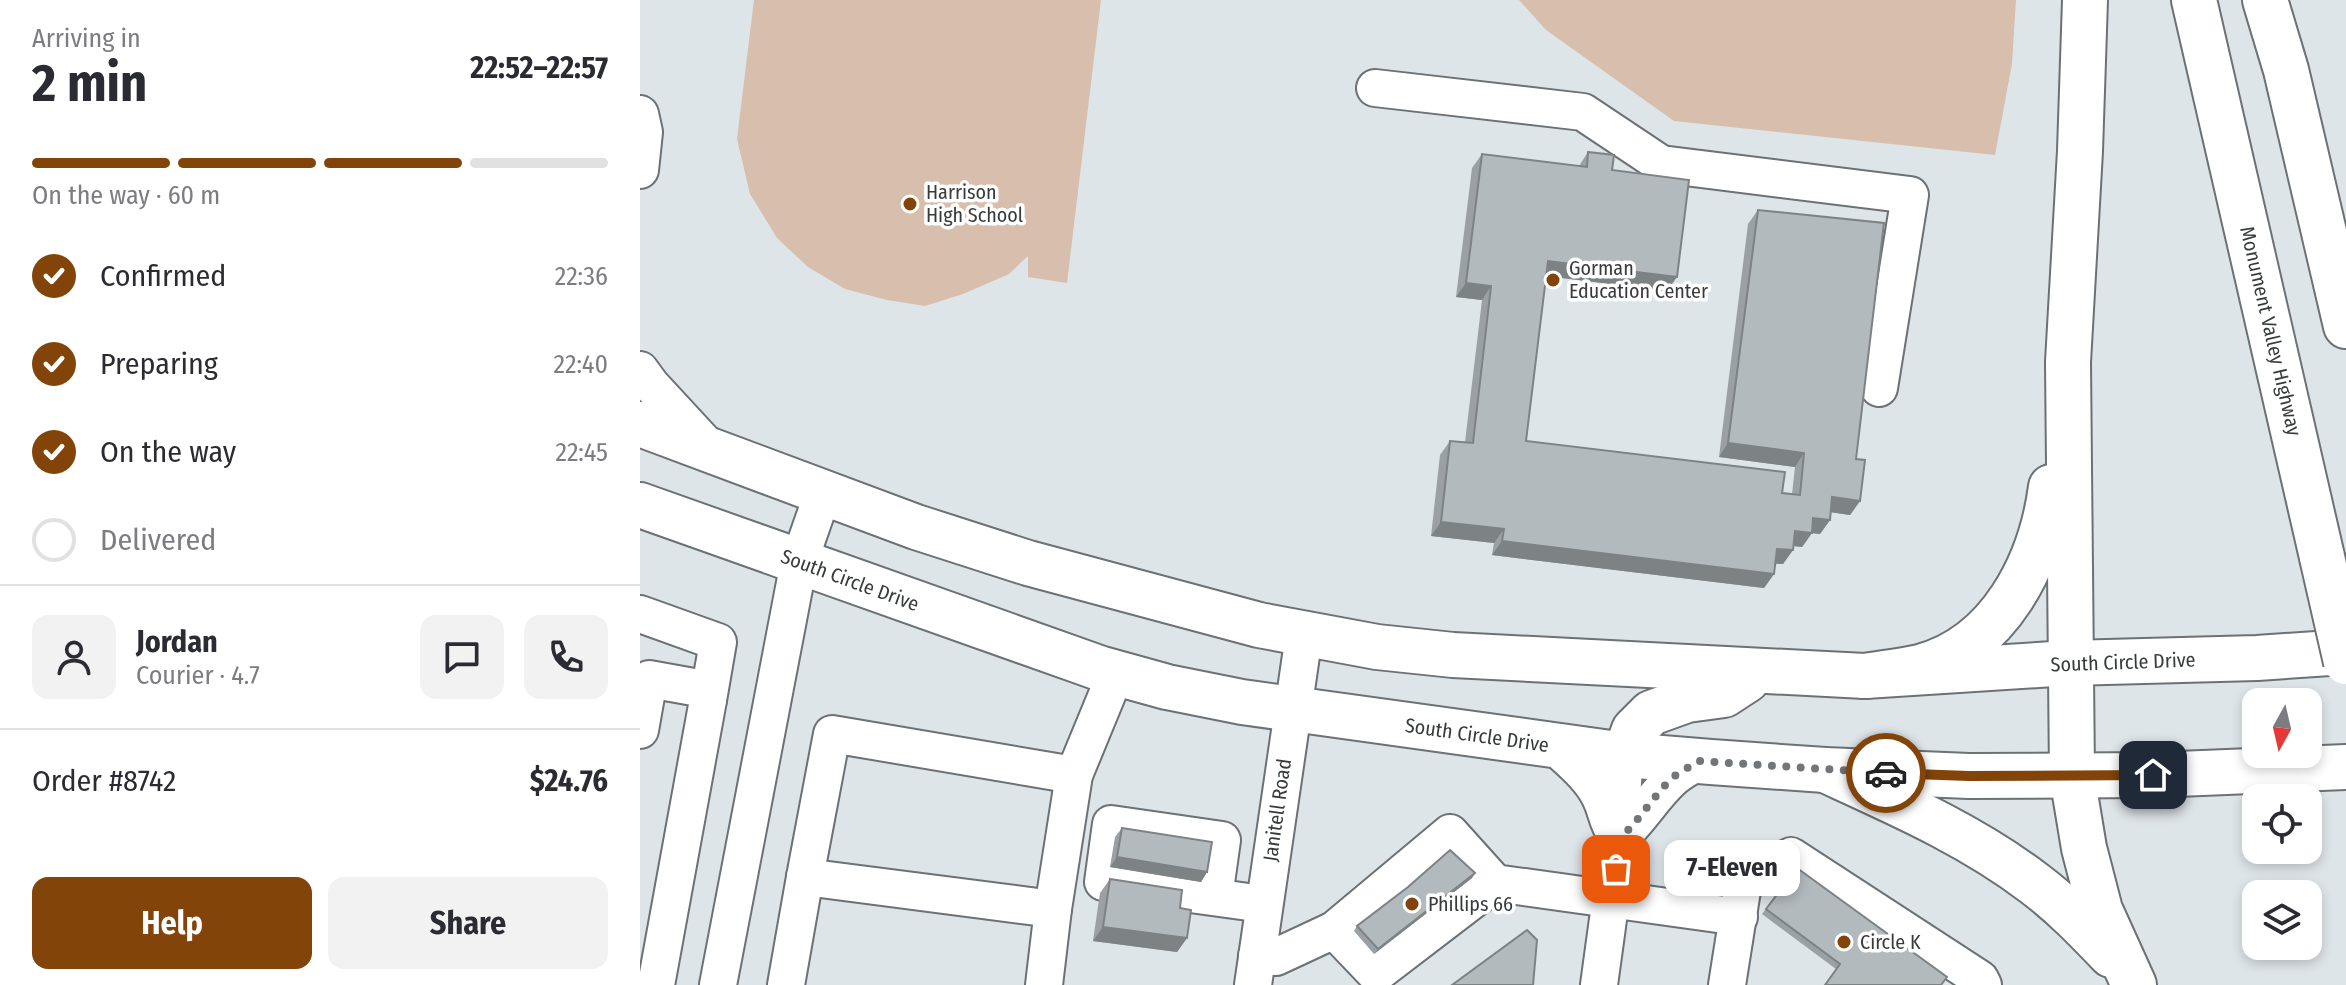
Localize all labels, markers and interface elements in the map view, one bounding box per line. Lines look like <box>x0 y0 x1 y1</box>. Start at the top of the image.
text: Arriving in <box>32 23 141 54</box>
text: 22:52–22:57 <box>470 50 608 86</box>
text: 2 min <box>32 52 147 115</box>
text: On the way · 60 m <box>32 180 220 211</box>
place label: Harrison High School <box>926 180 1023 227</box>
marker: Harrison High School <box>901 195 919 213</box>
street label: Monument Valley Highway <box>2235 224 2307 438</box>
icon: check <box>32 254 76 298</box>
place label: Gorman Education Center <box>1569 256 1708 303</box>
text: Confirmed <box>100 258 226 294</box>
text: 22:36 <box>555 261 608 292</box>
marker: Gorman Education Center <box>1544 271 1562 289</box>
icon: check <box>32 342 76 386</box>
text: Preparing <box>100 346 218 382</box>
text: 22:40 <box>554 349 608 380</box>
icon: check <box>32 430 76 474</box>
text: On the way <box>100 434 236 470</box>
text: 22:45 <box>555 437 608 468</box>
text: Delivered <box>100 522 216 558</box>
street label: South Circle Drive <box>778 544 922 616</box>
button: person <box>32 615 116 699</box>
button: chat <box>420 615 504 699</box>
button: phone <box>524 615 608 699</box>
text: Jordan <box>136 624 218 660</box>
street label: South Circle Drive <box>2050 647 2196 677</box>
text: Courier · 4.7 <box>136 660 260 691</box>
north arrow <box>2242 688 2322 768</box>
map controls <box>2242 688 2322 960</box>
street label: South Circle Drive <box>1404 713 1550 757</box>
courier <box>1846 733 1926 813</box>
pin <box>2119 741 2187 809</box>
icon: car <box>1864 751 1908 795</box>
icon: home <box>2131 753 2175 797</box>
street label: Janitell Road <box>1258 757 1296 863</box>
text: Order #8742 <box>32 763 176 799</box>
text: $24.76 <box>530 763 608 799</box>
button: locate <box>2242 784 2322 864</box>
pin <box>1582 835 1650 903</box>
callout: 7-Eleven <box>1664 841 1800 897</box>
icon: bag <box>1594 847 1638 891</box>
text: 7-Eleven <box>1686 852 1778 883</box>
button: Help <box>32 877 312 969</box>
button: Share <box>328 877 608 969</box>
button: layers <box>2242 880 2322 960</box>
place label: Phillips 66 <box>1428 892 1513 916</box>
marker: Phillips 66 <box>1403 895 1421 913</box>
place label: Circle K <box>1860 930 1921 954</box>
marker: Circle K <box>1835 933 1853 951</box>

